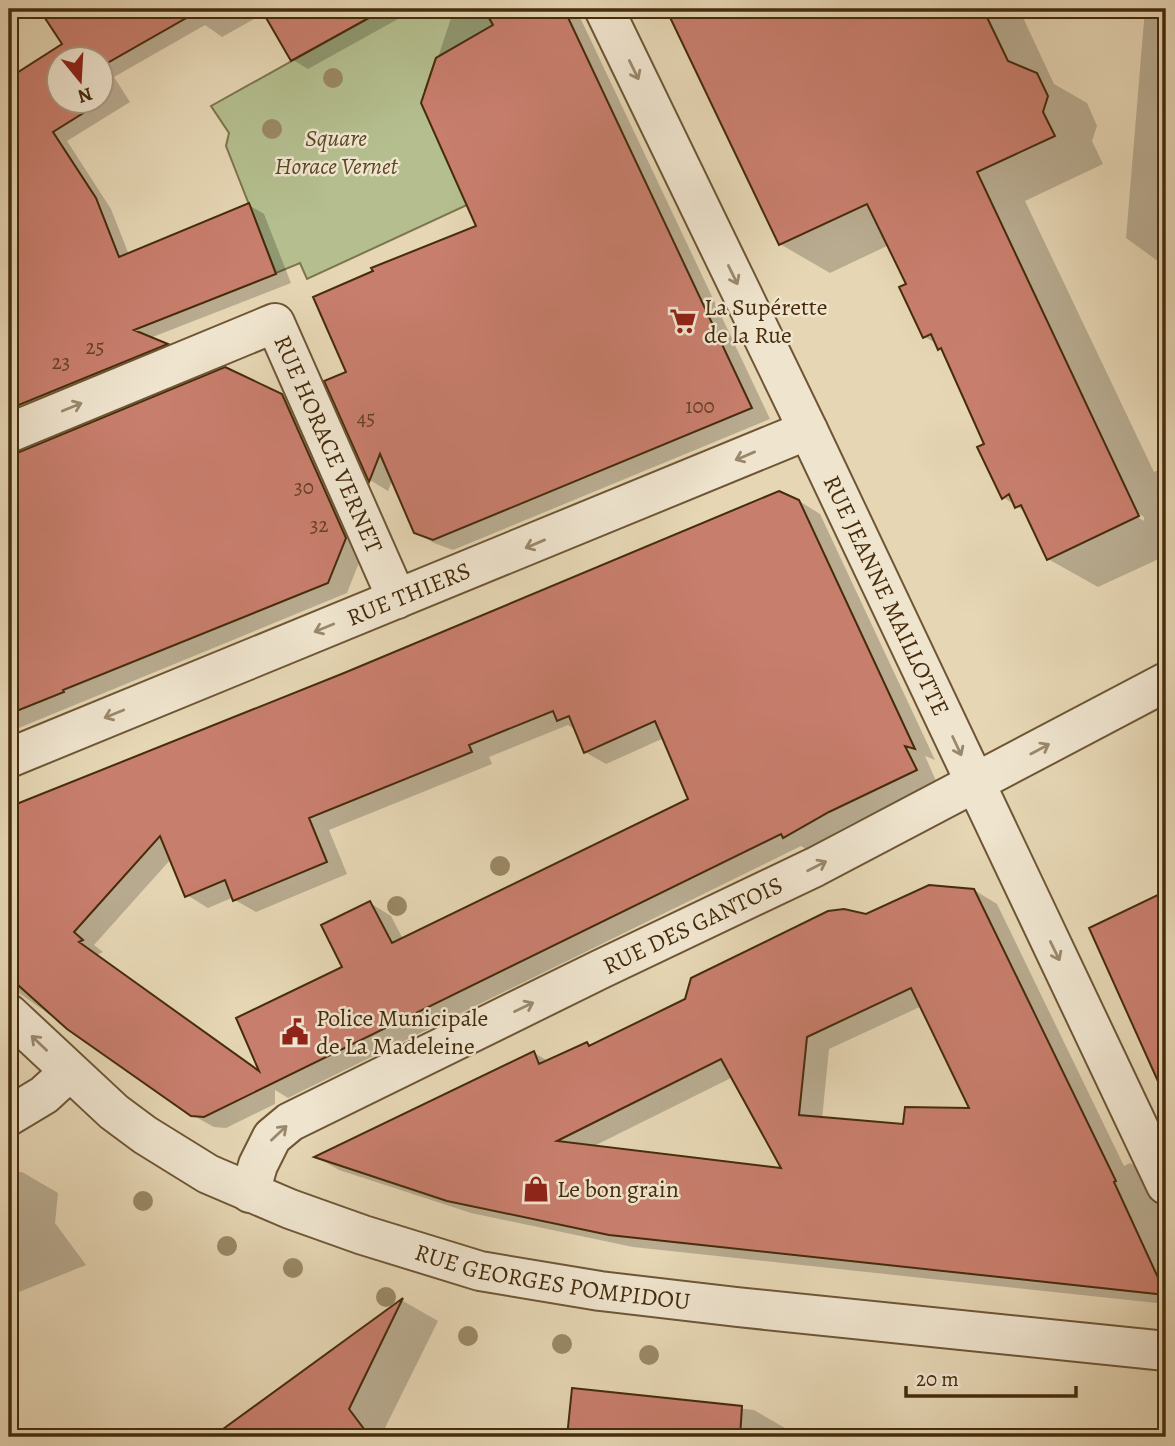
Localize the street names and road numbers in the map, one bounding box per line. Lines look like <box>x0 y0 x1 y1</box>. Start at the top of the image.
street label: RUE HORACE VERNET <box>266 330 391 558</box>
street label: RUE JEANNE MAILLOTTE <box>816 470 957 721</box>
street label: RUE THIERS <box>342 554 475 634</box>
street label: RUE DES GANTOIS <box>597 869 788 982</box>
street label: RUE GEORGES POMPIDOU <box>411 1236 692 1317</box>

